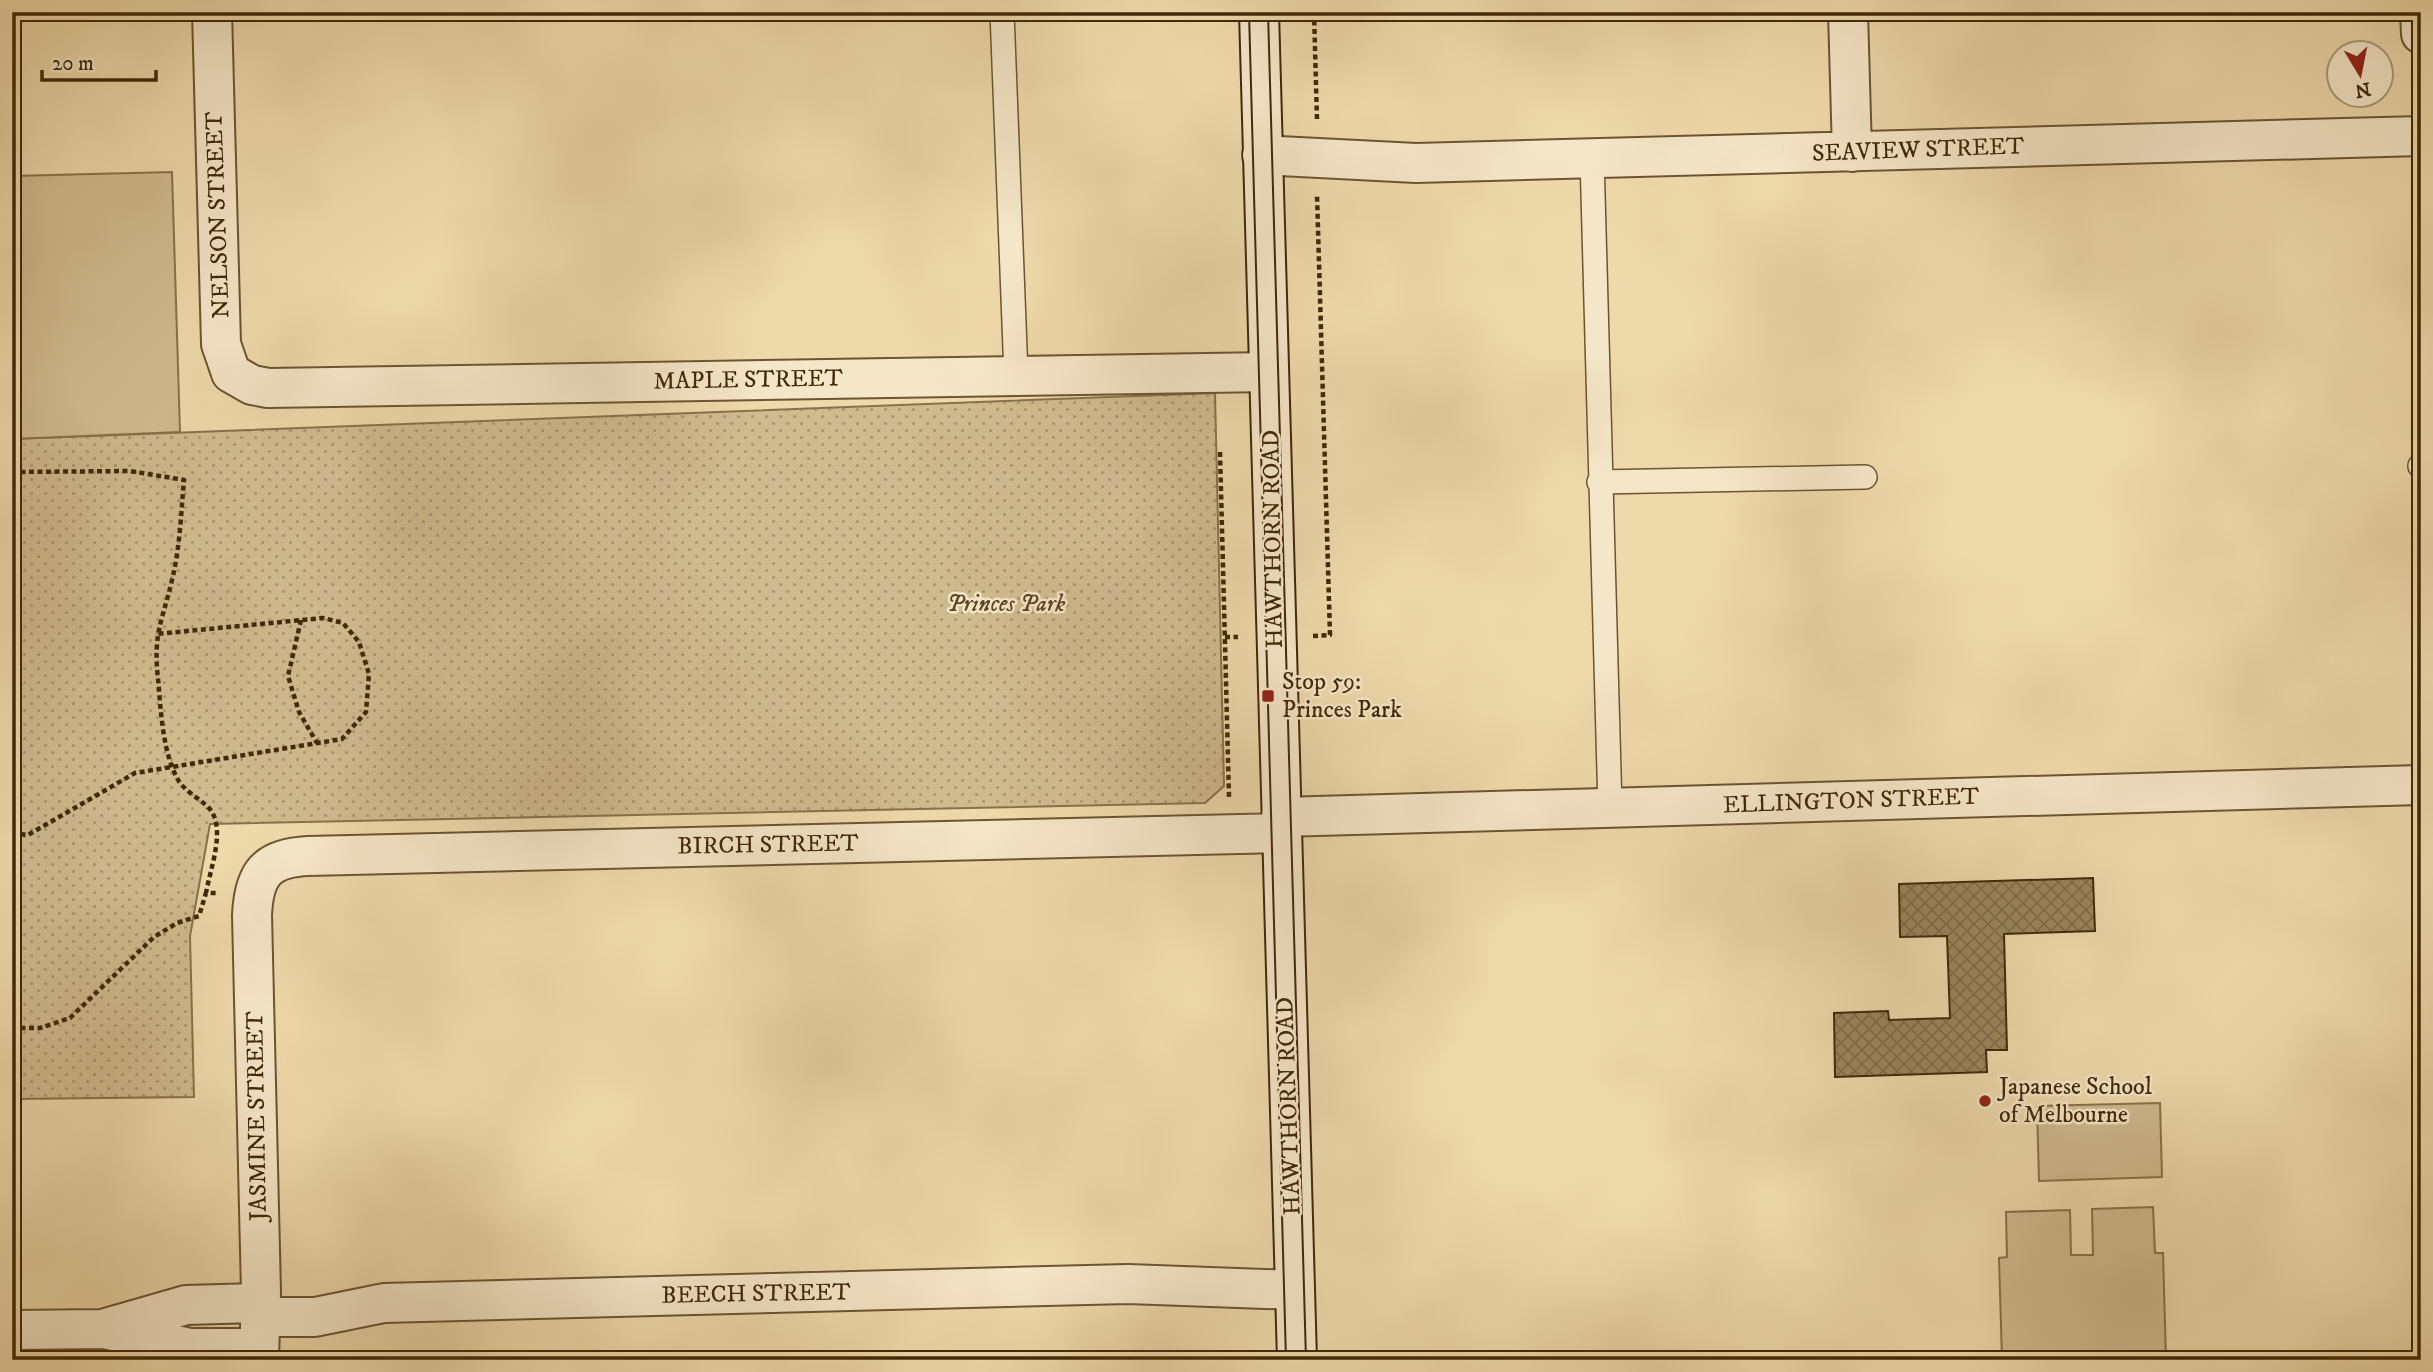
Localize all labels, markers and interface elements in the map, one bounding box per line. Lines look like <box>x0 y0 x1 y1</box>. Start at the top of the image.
scale bar <box>42 38 156 82</box>
north arrow <box>2324 38 2394 108</box>
text: 20 m <box>52 51 94 77</box>
text: N <box>2353 77 2372 102</box>
street label: NELSON STREET <box>199 111 237 319</box>
street label: SEAVIEW STREET <box>1811 131 2025 169</box>
street label: MAPLE STREET <box>653 363 843 397</box>
street label: HAWTHORN ROAD <box>1256 429 1290 649</box>
park label: Princes Park <box>947 589 1065 619</box>
place label: Stop 59: Princes Park <box>1282 667 1402 725</box>
marker: Stop 59: Princes Park <box>1260 688 1276 704</box>
street label: ELLINGTON STREET <box>1722 782 1980 820</box>
street label: BIRCH STREET <box>677 828 859 862</box>
street label: HAWTHORN ROAD <box>1270 996 1308 1216</box>
street label: JASMINE STREET <box>240 1011 274 1223</box>
place label: Japanese School of Melbourne <box>1997 1072 2153 1130</box>
marker: Japanese School of Melbourne <box>1977 1093 1993 1109</box>
street label: BEECH STREET <box>661 1277 851 1311</box>

